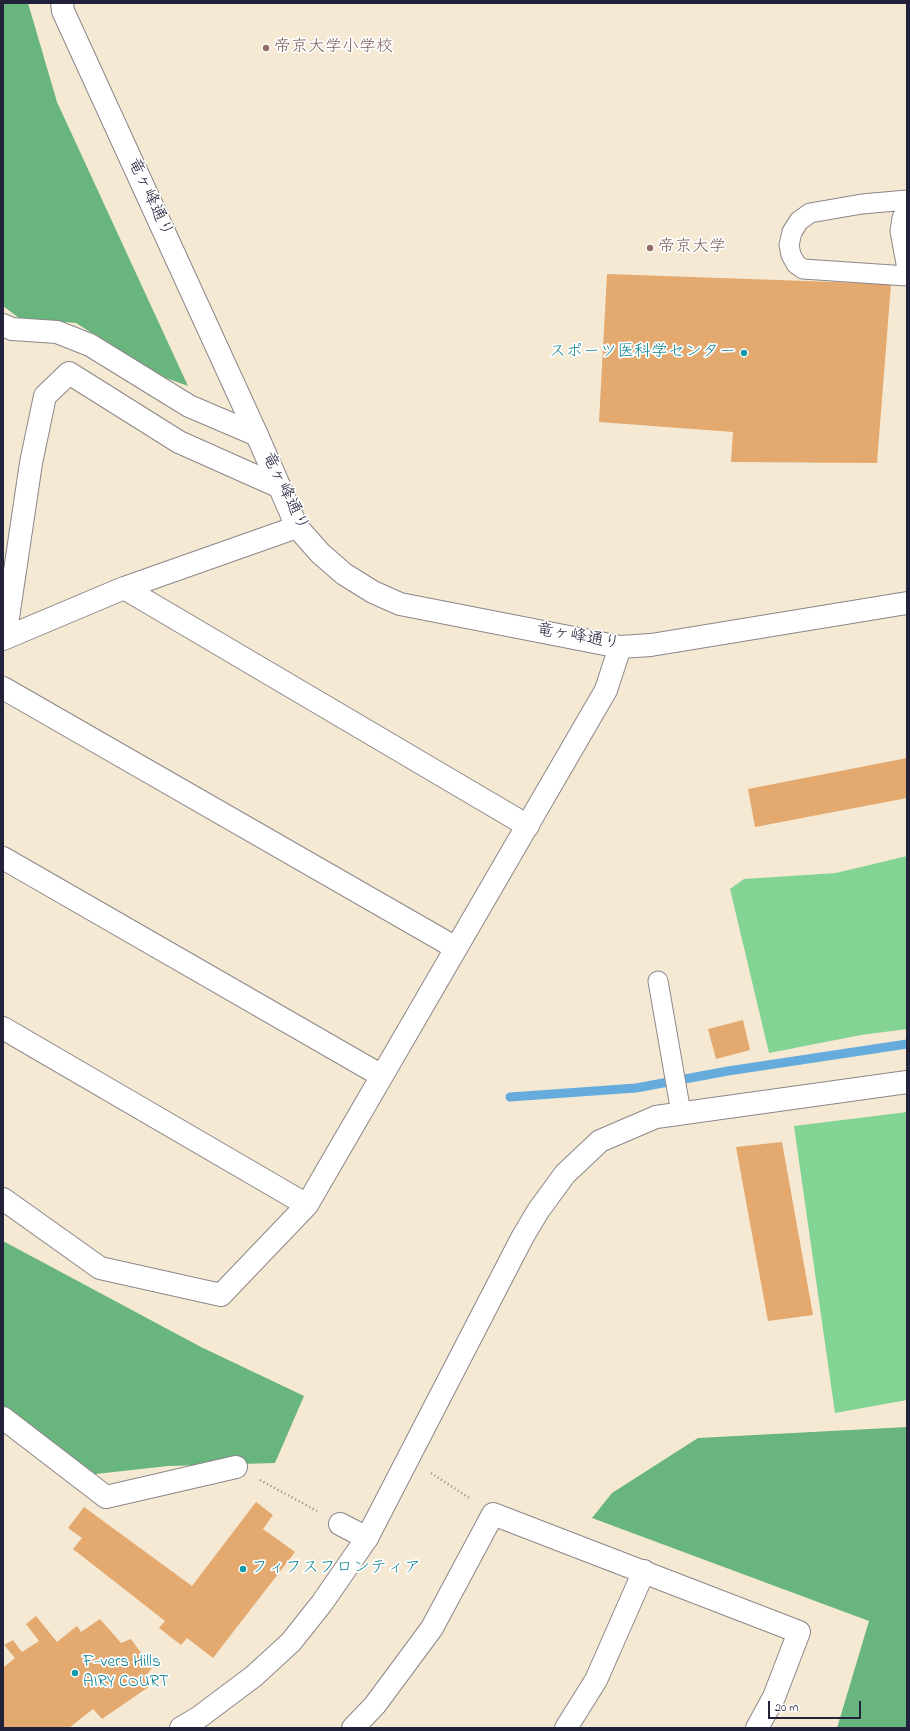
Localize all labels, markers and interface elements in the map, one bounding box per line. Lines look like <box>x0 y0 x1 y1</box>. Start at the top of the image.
place label: 帝京大学小学校 <box>274 38 393 58</box>
marker: 帝京大学小学校 <box>261 43 271 53</box>
street label: 竜ヶ峰通り <box>122 155 176 241</box>
place label: 帝京大学 <box>658 238 726 258</box>
marker: 帝京大学 <box>645 243 655 253</box>
place label: スポーツ医科学センター <box>549 343 736 363</box>
marker: スポーツ医科学センター <box>739 348 749 358</box>
street label: 竜ヶ峰通り <box>256 449 312 535</box>
street label: 竜ヶ峰通り <box>534 621 622 655</box>
place label: フィフスフロンティア <box>251 1559 421 1579</box>
marker: フィフスフロンティア <box>238 1564 248 1574</box>
place label: F-vers Hills AIRY COURT <box>83 1653 169 1693</box>
marker: F-vers Hills AIRY COURT <box>70 1668 80 1678</box>
scale bar <box>770 1693 863 1719</box>
text: 20 m <box>775 1699 798 1717</box>

